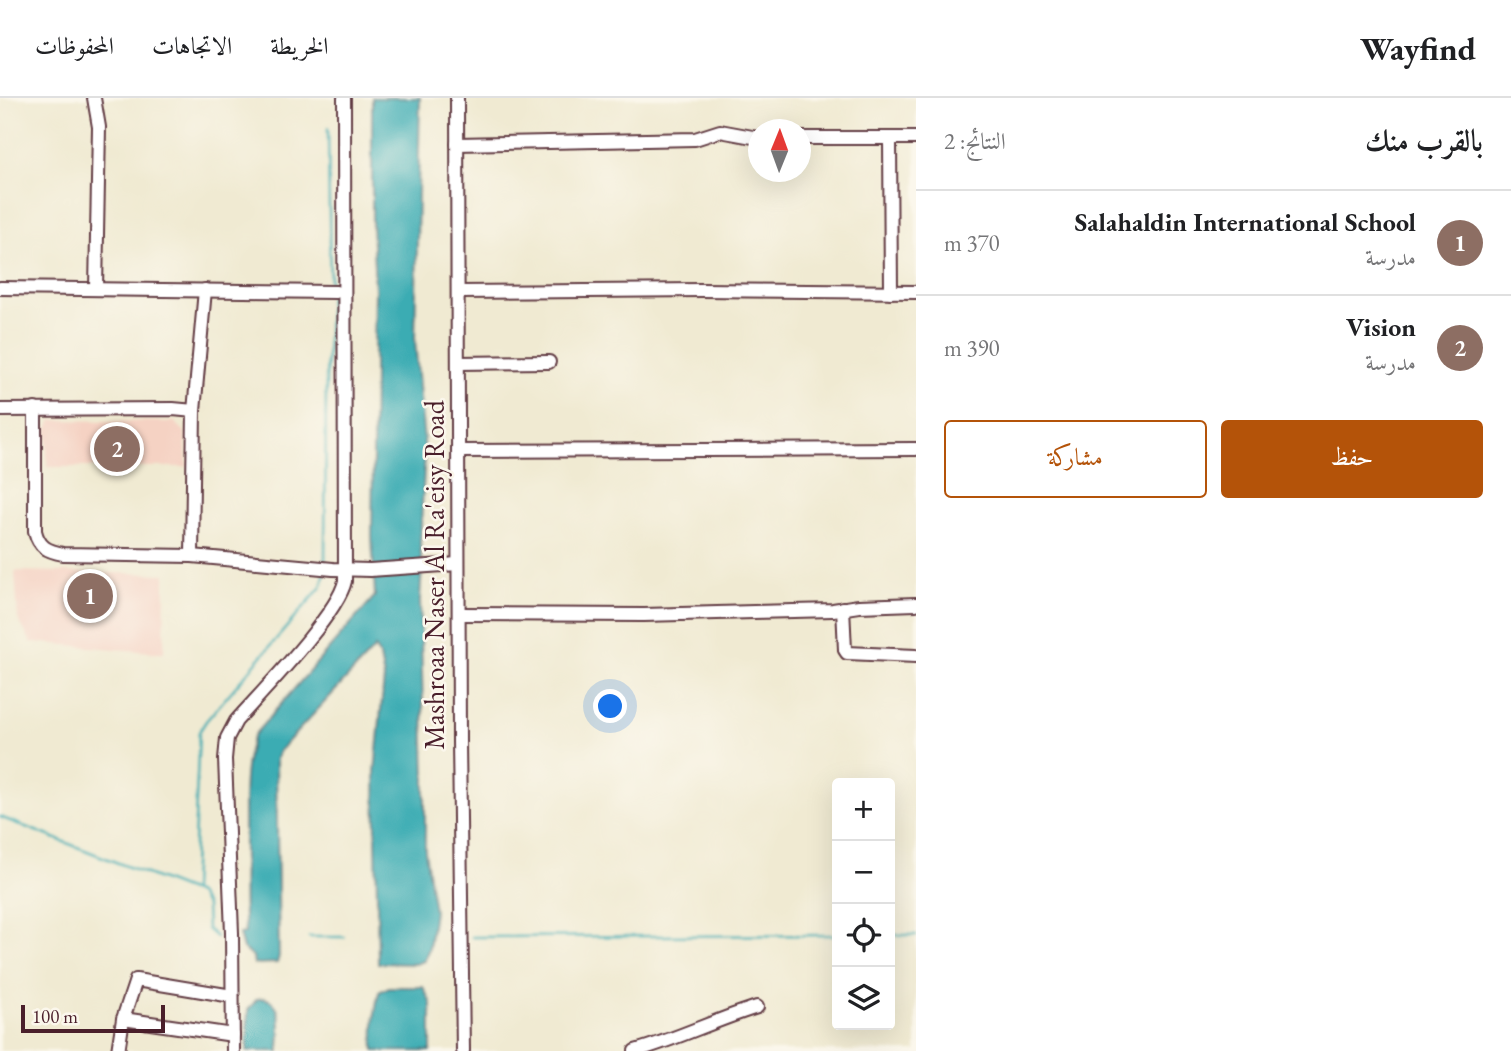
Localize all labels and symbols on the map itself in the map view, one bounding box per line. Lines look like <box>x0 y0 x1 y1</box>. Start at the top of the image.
north arrow <box>748 119 811 182</box>
street label: Mashroaa Naser Al Ra'eisy Road <box>416 399 452 750</box>
pin: 2 <box>94 423 140 475</box>
pin: 1 <box>67 570 113 622</box>
your location <box>593 689 627 723</box>
scale bar <box>21 1002 164 1034</box>

